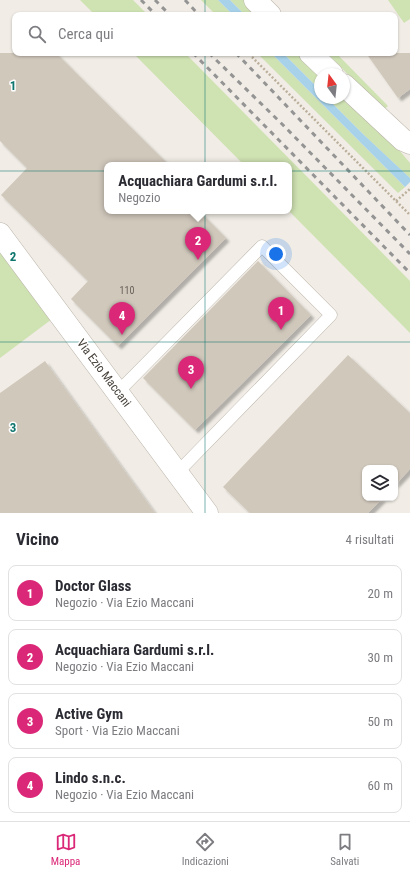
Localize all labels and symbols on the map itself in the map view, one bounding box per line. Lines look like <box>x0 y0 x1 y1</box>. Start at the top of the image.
north arrow <box>314 68 350 104</box>
text: 1 <box>10 78 16 93</box>
pin: 2 <box>185 227 211 260</box>
your location <box>266 244 286 264</box>
text: 2 <box>10 249 17 264</box>
house number: 110 <box>120 285 134 296</box>
pin: 1 <box>268 297 294 330</box>
pin: 4 <box>109 302 135 335</box>
street label: Via Ezio Maccani <box>74 336 134 410</box>
pin: 3 <box>178 356 204 389</box>
text: 3 <box>10 420 16 435</box>

